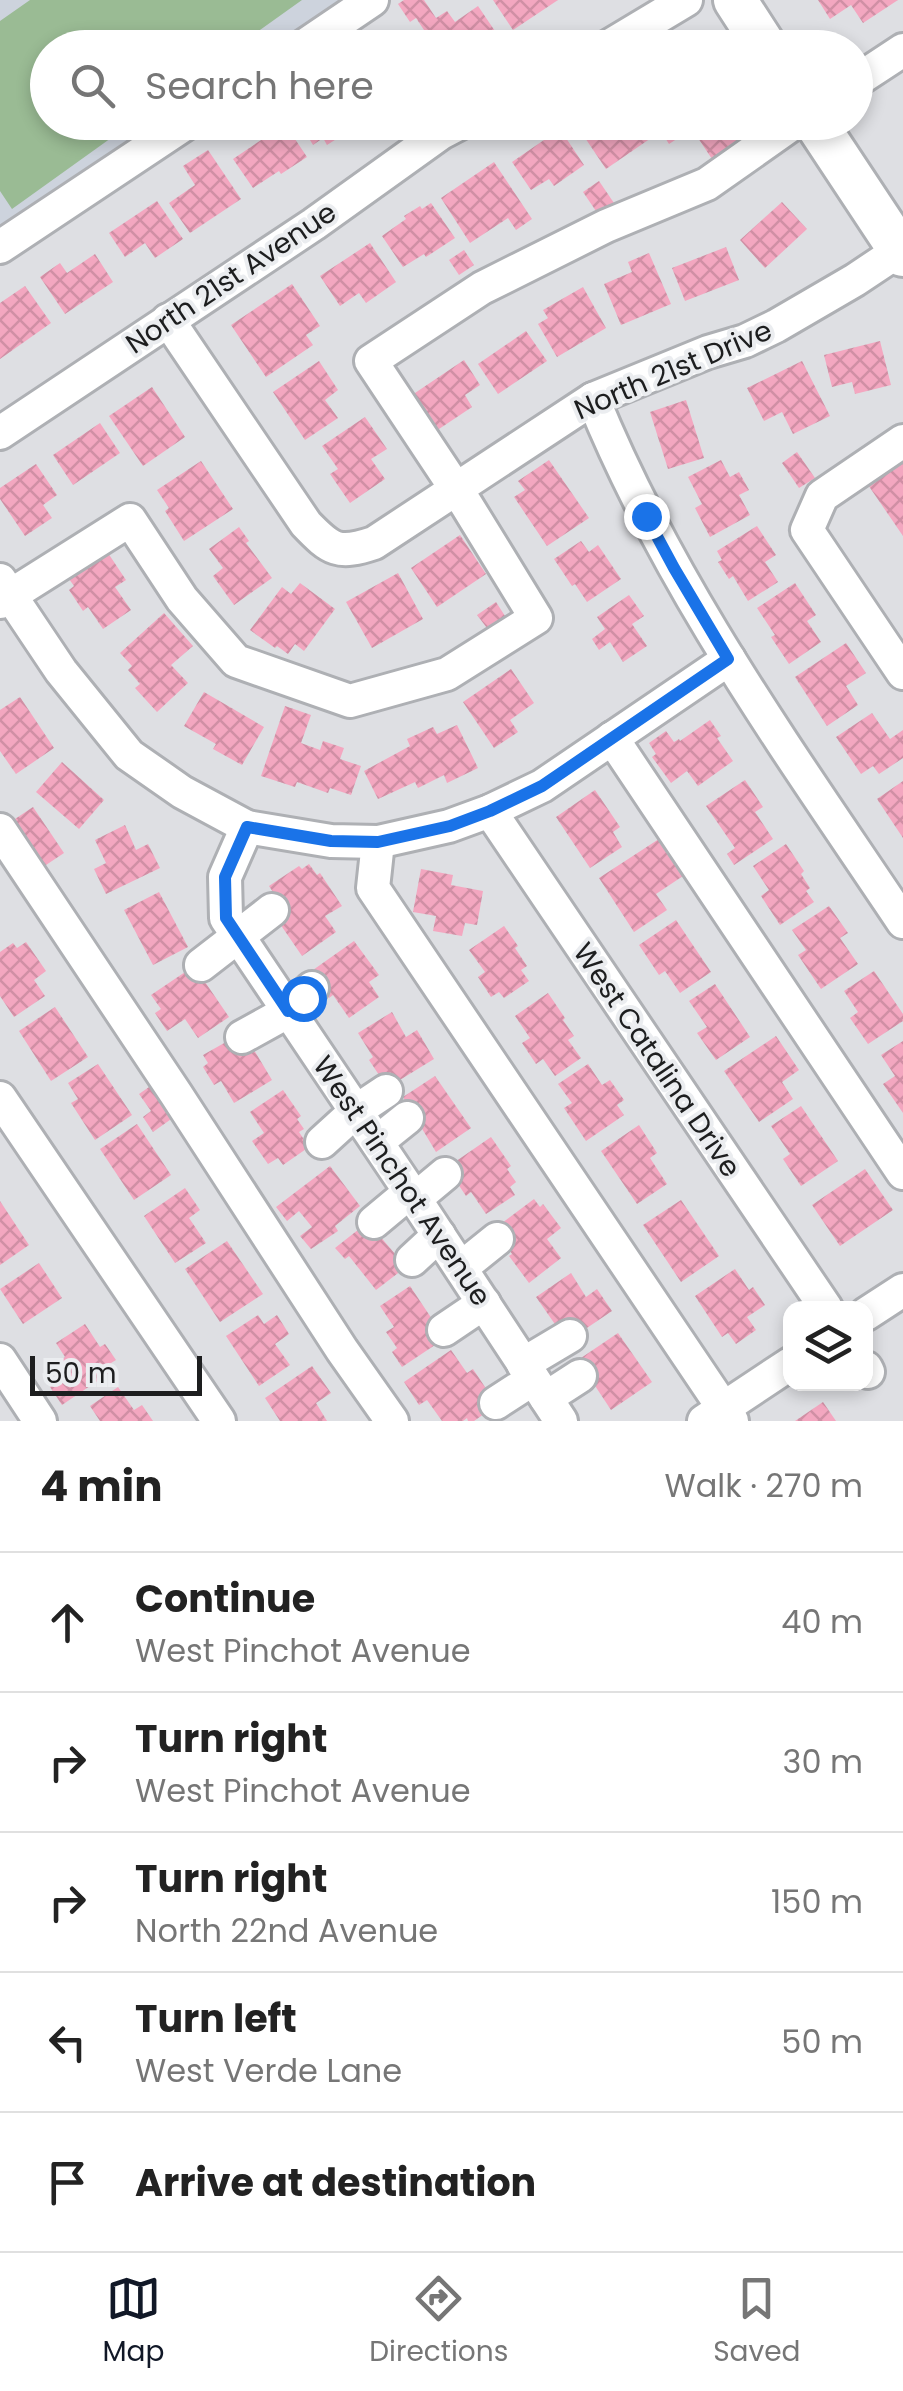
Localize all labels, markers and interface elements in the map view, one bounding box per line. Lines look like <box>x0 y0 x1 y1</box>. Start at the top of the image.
search box <box>30 30 873 140</box>
icon: search <box>65 58 120 113</box>
text: Search here <box>145 59 374 112</box>
street label: North 21st Avenue <box>118 193 344 363</box>
street label: North 21st Drive <box>568 311 778 429</box>
route end <box>624 494 670 540</box>
street label: West Catalina Drive <box>564 935 750 1185</box>
route start <box>281 976 327 1022</box>
street label: West Pinchot Avenue <box>304 1048 500 1314</box>
map controls <box>783 1301 873 1391</box>
button: layers <box>783 1301 873 1391</box>
scale bar <box>30 1351 202 1396</box>
text: 50 m <box>45 1354 116 1393</box>
text: 4 min <box>40 1457 163 1516</box>
text: Walk · 270 m <box>664 1463 863 1508</box>
text: Continue <box>135 1572 315 1625</box>
icon: ahead <box>40 1595 95 1650</box>
text: 40 m <box>781 1599 863 1644</box>
text: West Pinchot Avenue <box>135 1628 471 1673</box>
text: Turn right <box>135 1712 327 1765</box>
icon: right <box>40 1735 95 1790</box>
text: 30 m <box>783 1739 863 1784</box>
text: West Pinchot Avenue <box>135 1768 471 1813</box>
text: Turn right <box>135 1852 327 1905</box>
icon: right <box>40 1875 95 1930</box>
text: 150 m <box>771 1879 863 1924</box>
text: North 22nd Avenue <box>135 1908 438 1953</box>
text: Turn left <box>135 1992 297 2045</box>
icon: left <box>40 2015 95 2070</box>
text: 50 m <box>781 2019 863 2064</box>
text: West Verde Lane <box>135 2048 402 2093</box>
icon: arrive <box>40 2155 95 2210</box>
text: Arrive at destination <box>135 2156 536 2209</box>
tab: Map <box>102 2271 164 2373</box>
tab: Directions <box>369 2271 508 2373</box>
tab: Saved <box>713 2271 801 2373</box>

